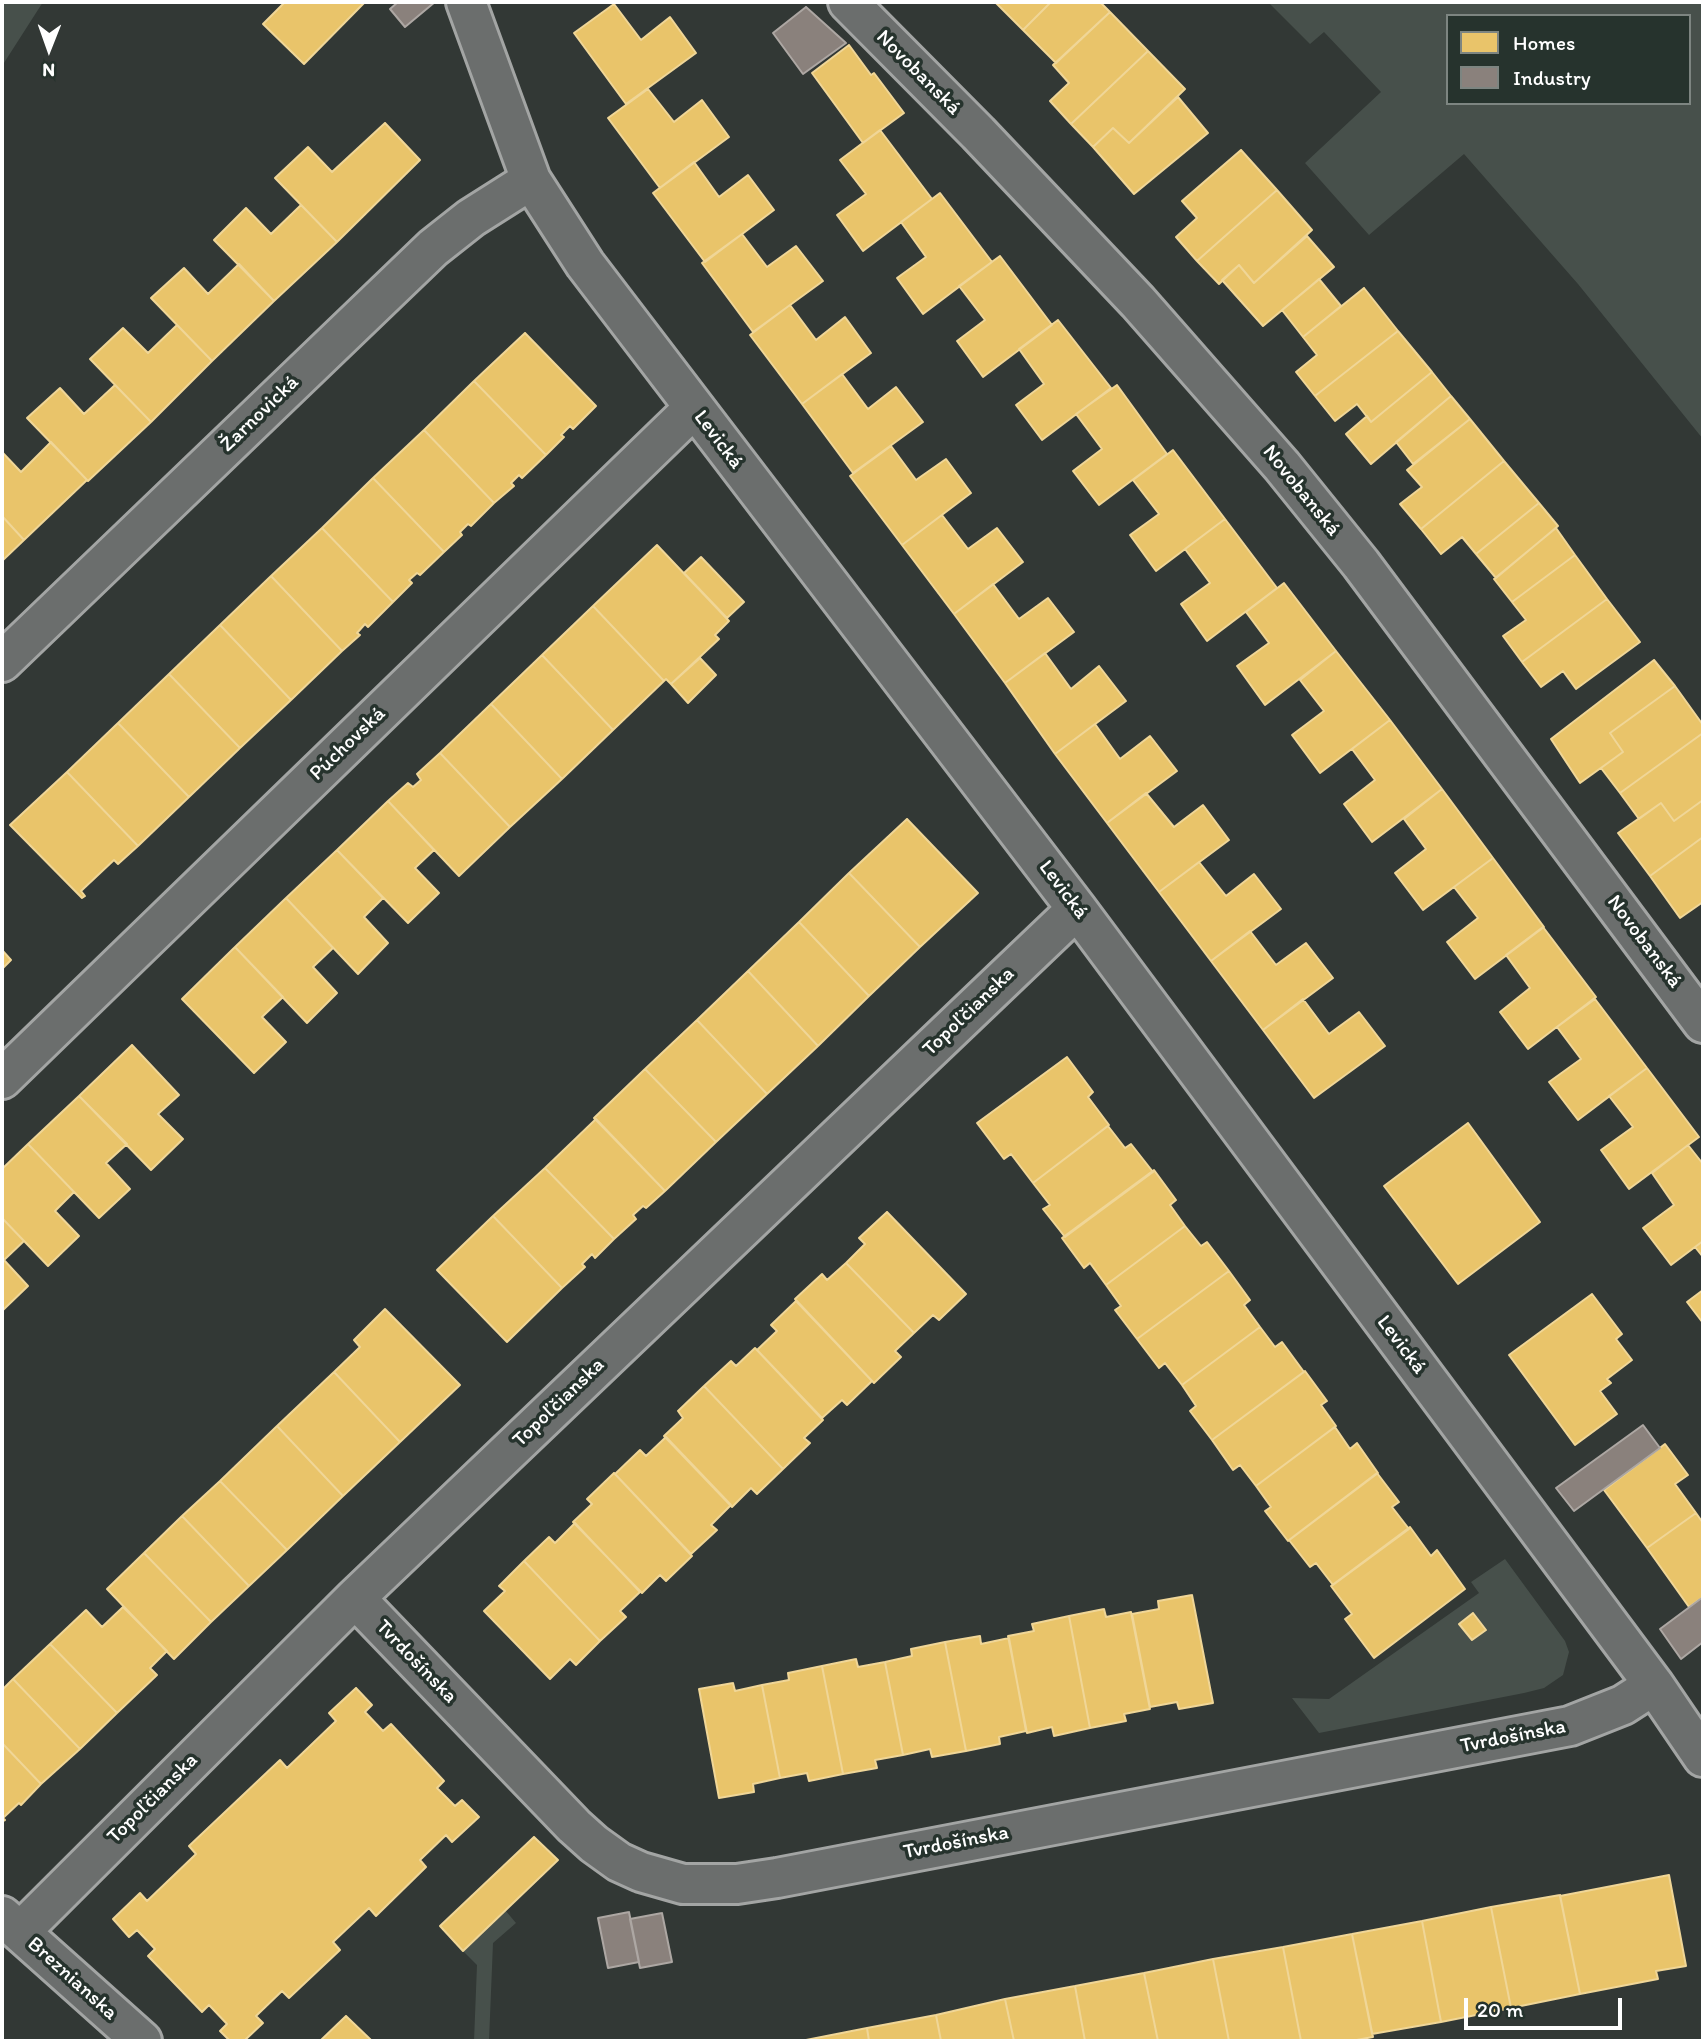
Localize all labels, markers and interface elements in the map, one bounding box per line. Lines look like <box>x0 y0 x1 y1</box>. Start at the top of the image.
north arrow <box>14 14 84 84</box>
legend <box>1446 14 1691 105</box>
street label: Novobanská <box>870 25 966 121</box>
text: Homes <box>1513 30 1575 55</box>
text: N <box>42 59 55 82</box>
text: Industry <box>1513 65 1591 90</box>
street label: Žarnovická <box>215 370 305 458</box>
street label: Levická <box>688 406 748 474</box>
street label: Novobanská <box>1257 440 1345 542</box>
street label: Púchovská <box>305 702 391 786</box>
street label: Levická <box>1033 856 1093 924</box>
street label: Novobanská <box>1601 890 1687 994</box>
street label: Topoľčianska <box>918 962 1020 1062</box>
street label: Levická <box>1371 1311 1431 1379</box>
street label: Topoľčianska <box>508 1353 610 1453</box>
street label: Tvrdošínska <box>370 1615 462 1709</box>
street label: Tvrdošínska <box>1458 1714 1568 1760</box>
street label: Topoľčianska <box>102 1748 204 1850</box>
street label: Tvrdošínska <box>901 1820 1011 1866</box>
street label: Breznianska <box>22 1932 122 2026</box>
scale bar <box>1467 1983 1624 2027</box>
text: 20 m <box>1477 1997 1523 2022</box>

